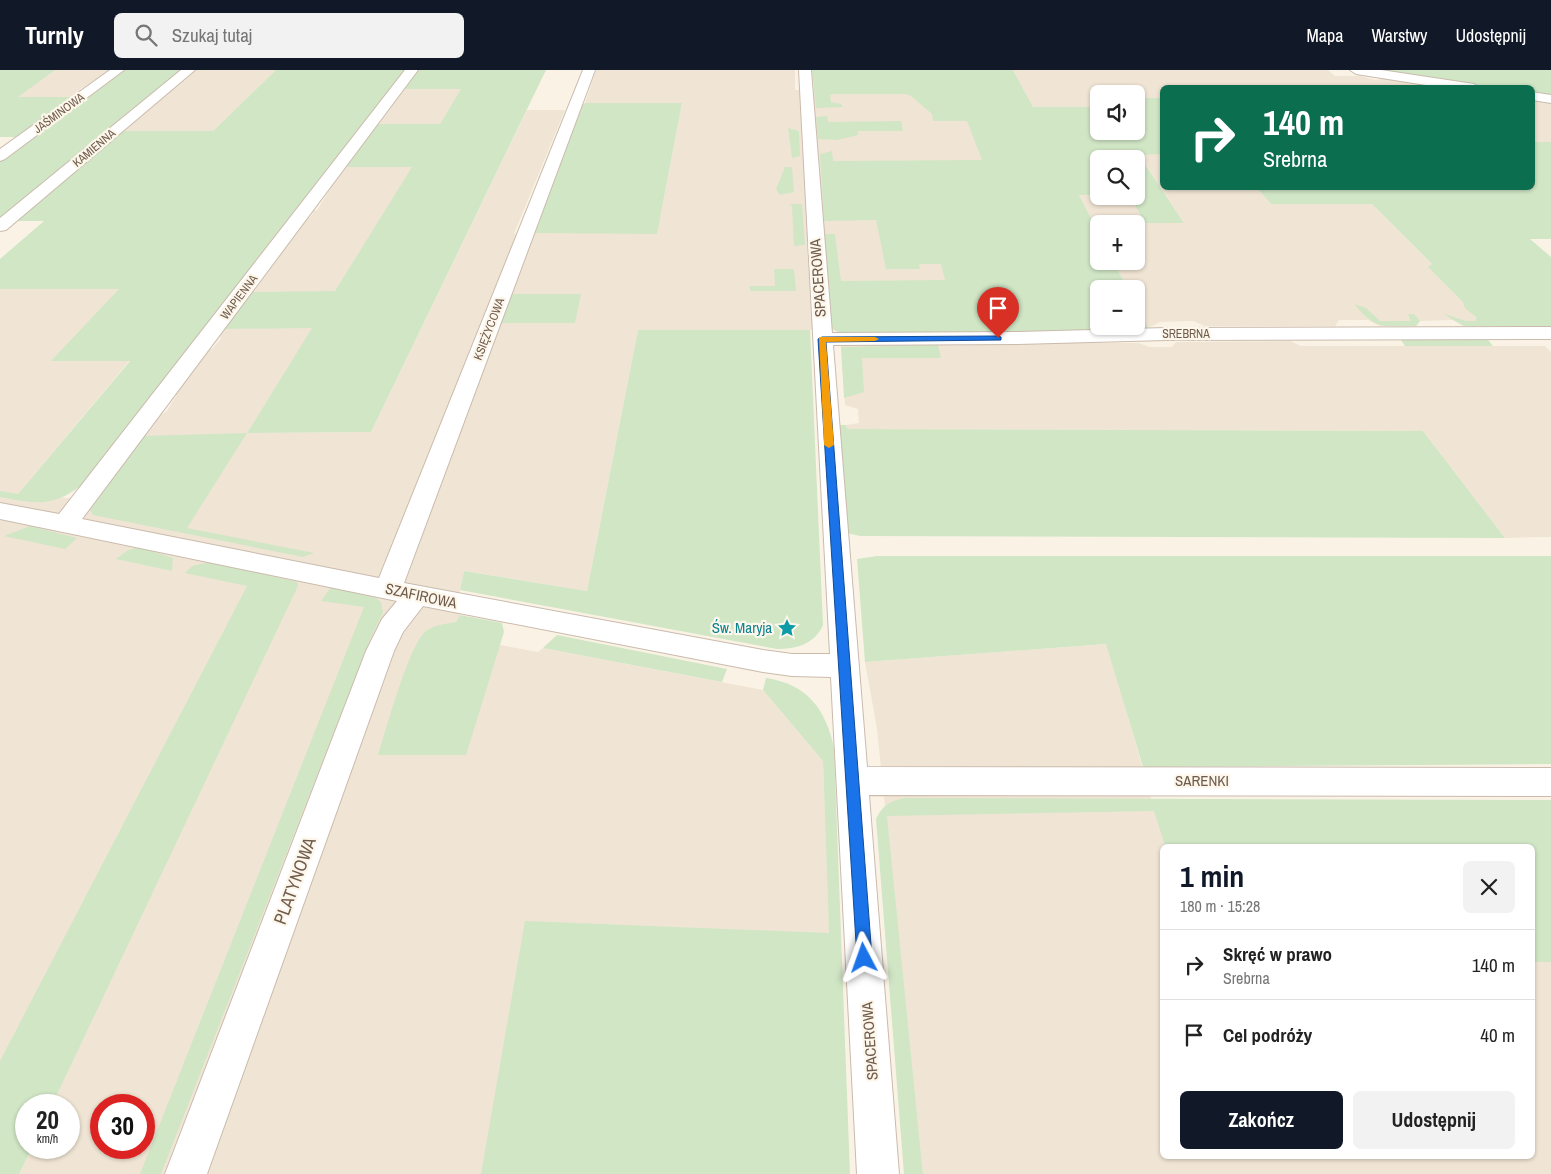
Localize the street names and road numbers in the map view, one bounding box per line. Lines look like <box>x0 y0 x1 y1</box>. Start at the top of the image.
street label: JAŚMINOWA <box>30 89 88 137</box>
street label: KAMIENNA <box>69 125 119 171</box>
street label: SPACEROWA <box>804 237 831 318</box>
street label: WAPIENNA <box>217 271 261 323</box>
street label: KSIĘŻYCOWA <box>470 295 508 362</box>
street label: SREBRNA <box>1162 326 1210 342</box>
street label: SZAFIROWA <box>383 578 460 614</box>
street label: SARENKI <box>1175 770 1229 791</box>
street label: PLATYNOWA <box>267 834 322 928</box>
street label: SPACEROWA <box>856 1000 883 1081</box>

